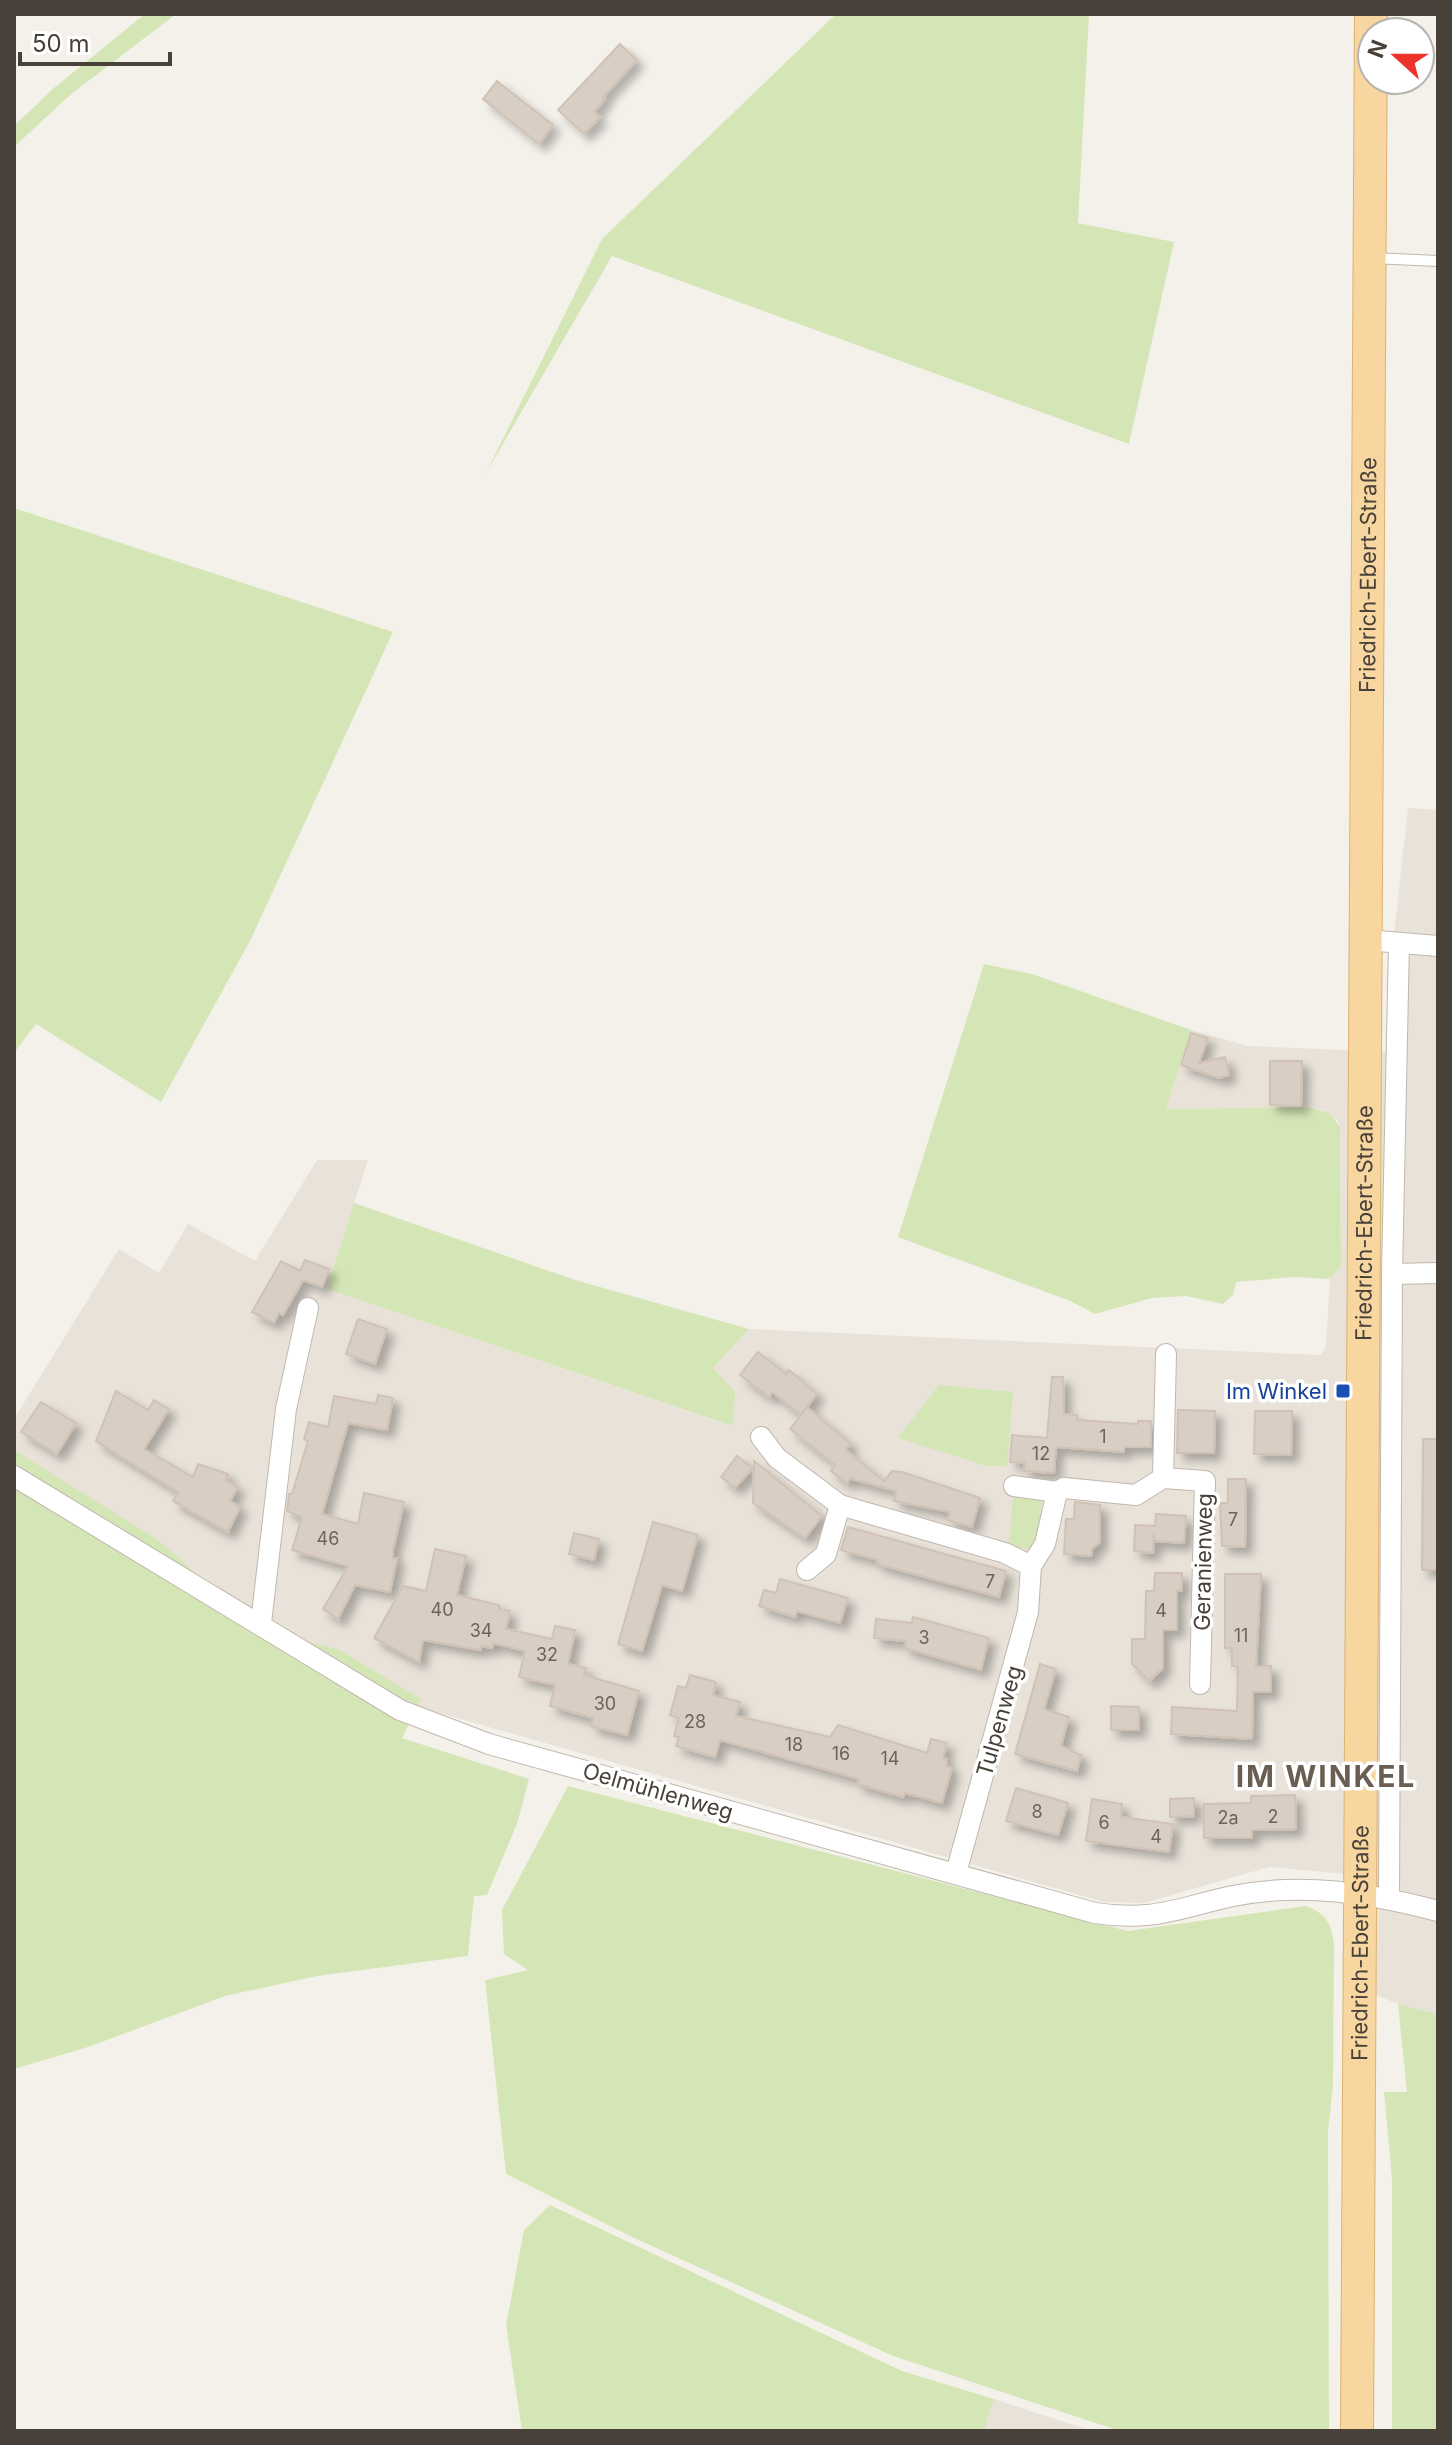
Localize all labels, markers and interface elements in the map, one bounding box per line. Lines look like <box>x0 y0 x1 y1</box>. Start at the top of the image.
scale bar <box>20 16 170 66</box>
north arrow <box>1356 16 1436 96</box>
text: 50 m <box>32 29 90 58</box>
text: N <box>1362 36 1392 61</box>
street label: Friedrich-Ebert-Straße <box>1354 457 1381 693</box>
street label: Friedrich-Ebert-Straße <box>1350 1105 1378 1341</box>
place label: Im Winkel <box>1226 1378 1327 1404</box>
marker: Im Winkel <box>1334 1382 1352 1400</box>
house number: 1 <box>1099 1426 1107 1447</box>
house number: 12 <box>1032 1443 1050 1464</box>
street label: Geranienweg <box>1189 1493 1217 1631</box>
house number: 7 <box>1228 1509 1238 1530</box>
house number: 46 <box>317 1528 339 1549</box>
house number: 7 <box>985 1571 995 1592</box>
house number: 40 <box>431 1599 453 1620</box>
house number: 4 <box>1155 1600 1167 1621</box>
house number: 34 <box>470 1620 492 1641</box>
house number: 11 <box>1234 1625 1248 1646</box>
house number: 3 <box>918 1627 930 1648</box>
house number: 32 <box>536 1644 558 1665</box>
street label: Tulpenweg <box>971 1663 1027 1779</box>
house number: 30 <box>594 1693 616 1714</box>
house number: 28 <box>684 1711 706 1732</box>
house number: 18 <box>785 1734 803 1755</box>
house number: 16 <box>832 1743 850 1764</box>
house number: 14 <box>881 1748 899 1769</box>
street label: Oelmühlenweg <box>580 1757 736 1825</box>
district label: IM WINKEL <box>1236 1758 1416 1794</box>
house number: 8 <box>1031 1801 1043 1822</box>
house number: 2 <box>1268 1806 1278 1827</box>
house number: 2a <box>1217 1807 1239 1828</box>
house number: 6 <box>1098 1812 1110 1833</box>
street label: Friedrich-Ebert-Straße <box>1346 1825 1374 2061</box>
house number: 4 <box>1150 1826 1162 1847</box>

